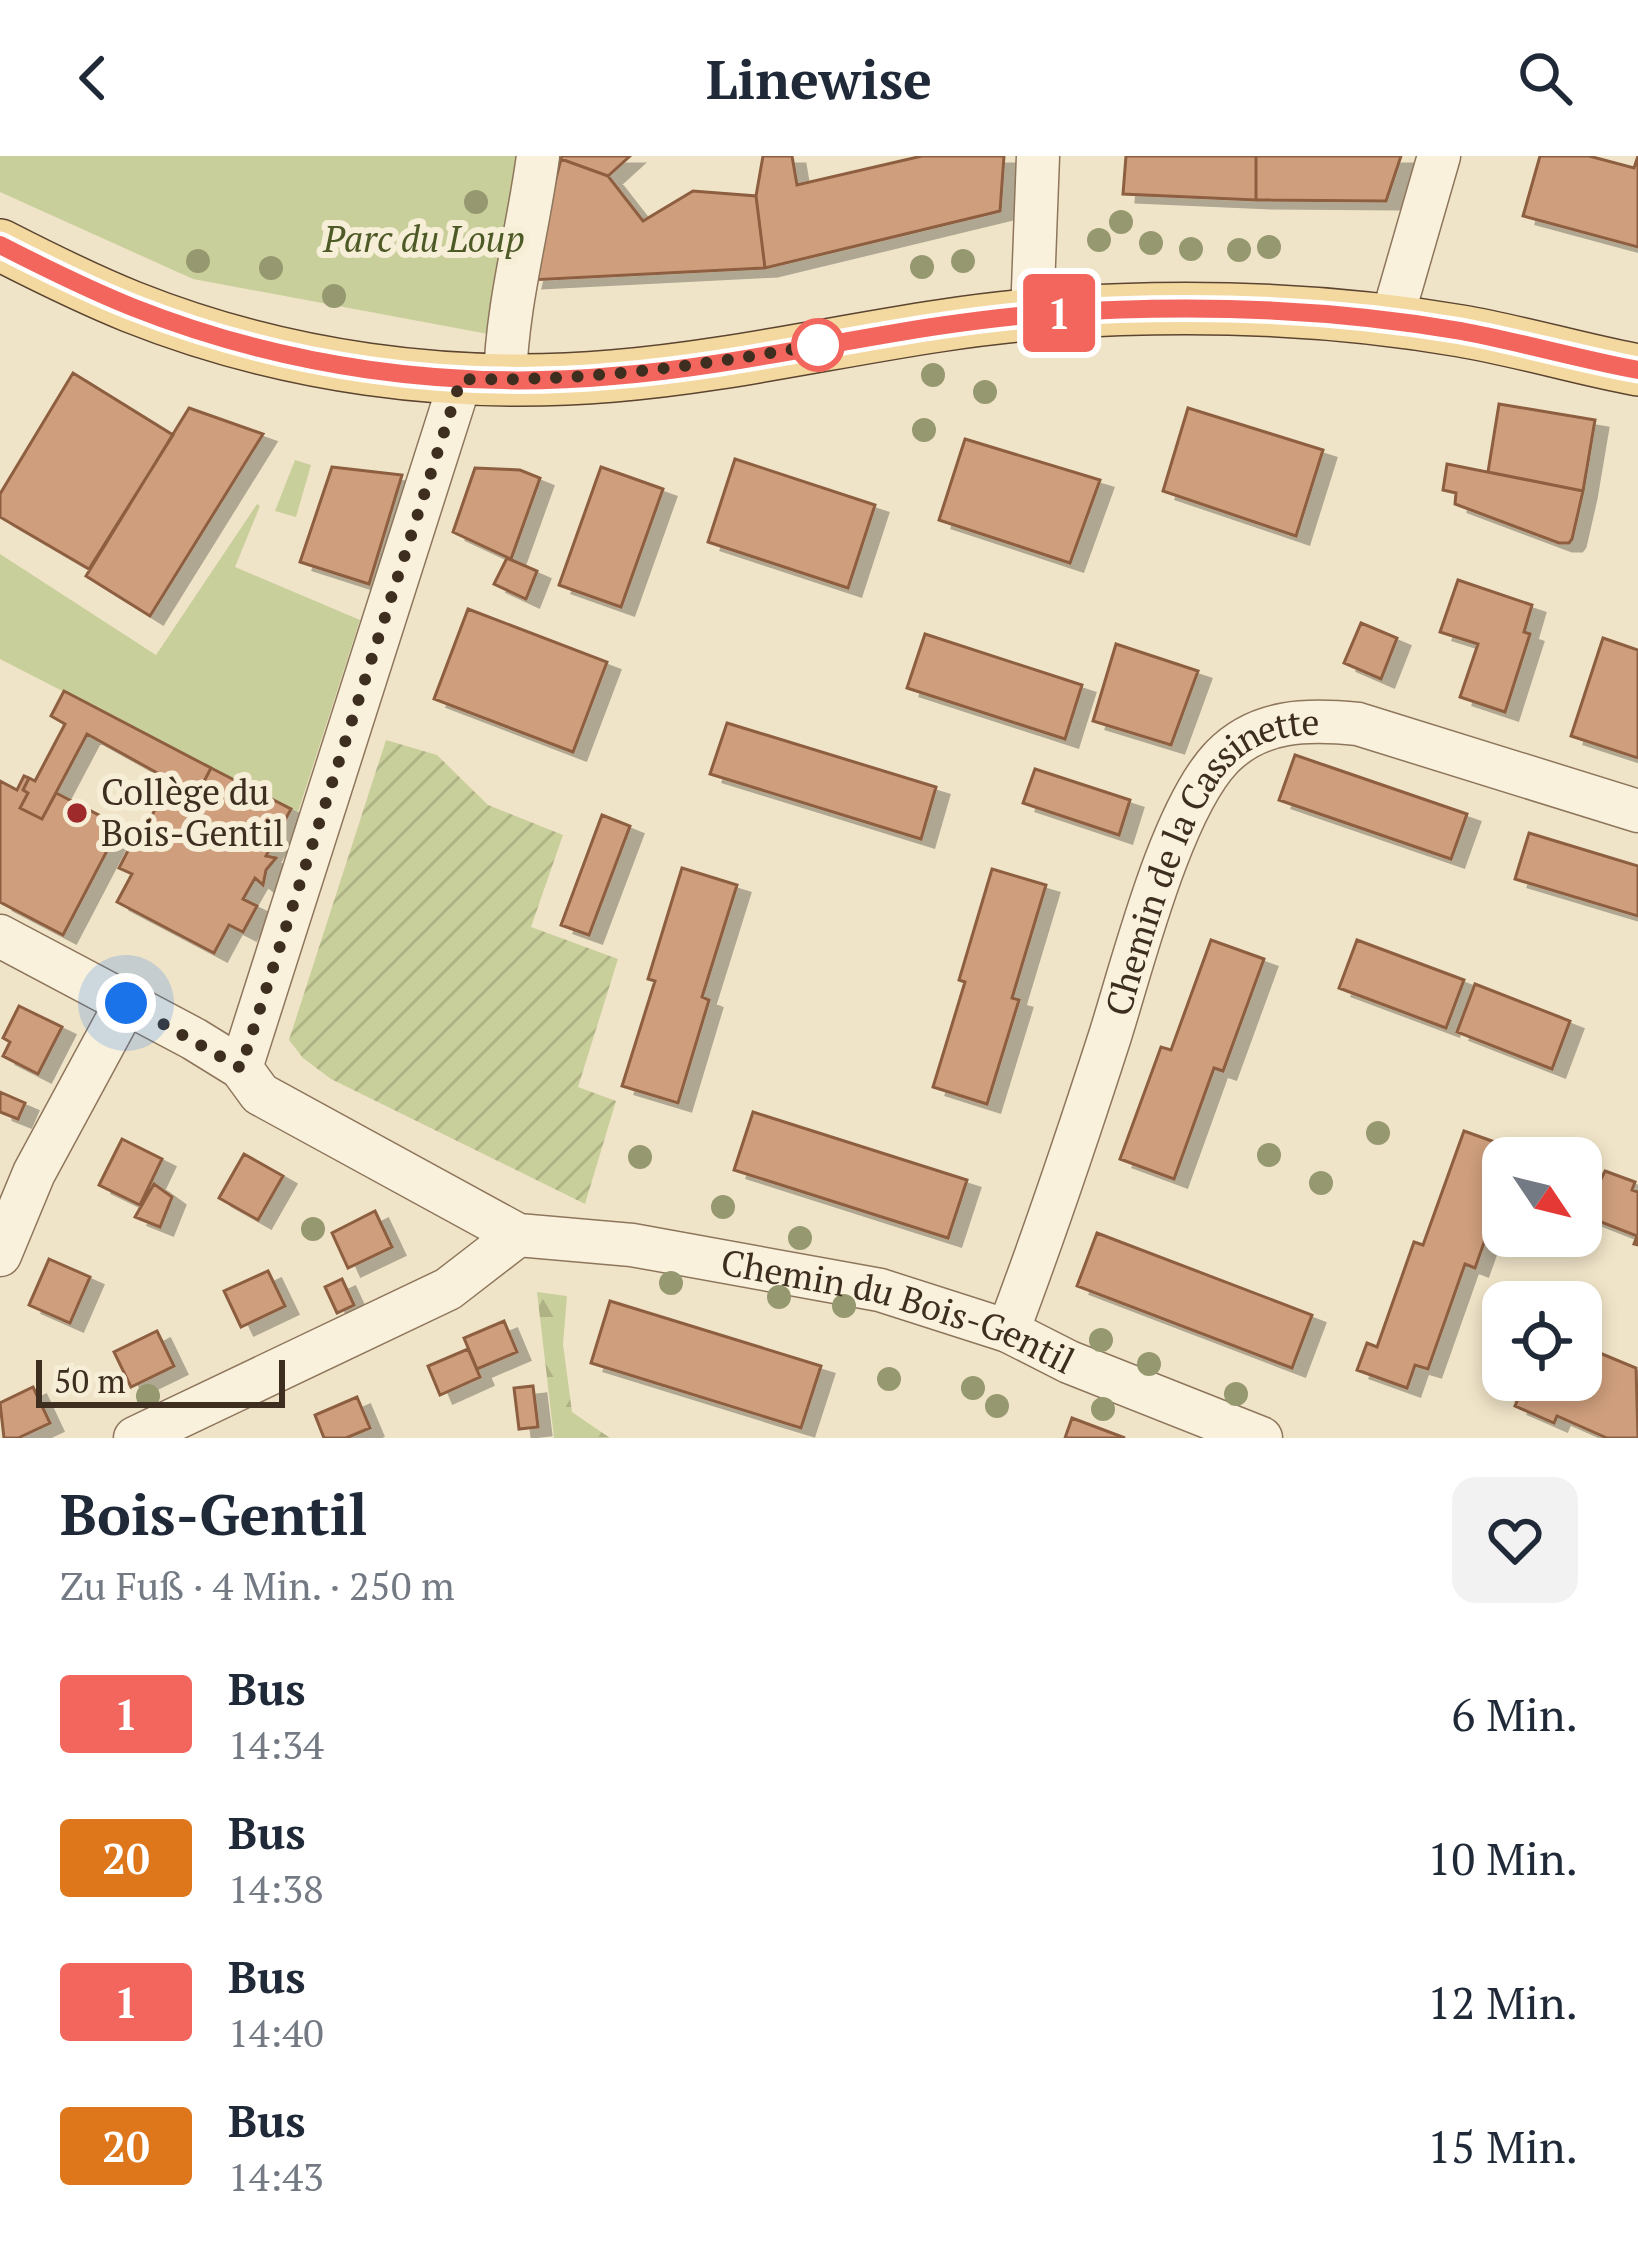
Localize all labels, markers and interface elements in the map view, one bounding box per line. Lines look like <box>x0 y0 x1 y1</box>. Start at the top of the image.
text: Linewise <box>706 43 932 114</box>
icon: back <box>60 45 126 111</box>
icon: search <box>1512 45 1578 111</box>
park label: Parc du Loup <box>322 215 525 262</box>
line badge: 1 <box>1020 274 1098 352</box>
text: 1 <box>1047 285 1071 341</box>
unlabelled marker <box>793 320 843 370</box>
street label: Chemin de la Cassinette <box>1094 698 1320 1021</box>
place label: Collège du Bois-Gentil <box>101 768 284 856</box>
marker: Collège du Bois-Gentil <box>64 800 90 826</box>
your location <box>96 973 156 1033</box>
north arrow <box>1482 1137 1602 1257</box>
map controls <box>1482 1137 1602 1401</box>
street label: Chemin du Bois-Gentil <box>717 1238 1083 1384</box>
button: locate <box>1482 1281 1602 1401</box>
scale bar <box>36 1354 285 1407</box>
text: 50 m <box>54 1359 126 1402</box>
text: Bois-Gentil <box>60 1476 367 1551</box>
button: heart <box>1452 1477 1578 1603</box>
text: Zu Fuß · 4 Min. · 250 m <box>60 1559 455 1611</box>
text: Bus <box>228 1658 306 1718</box>
text: 6 Min. <box>1451 1684 1578 1744</box>
text: 1 <box>114 1686 138 1742</box>
text: 14:34 <box>228 1718 324 1770</box>
text: Bus <box>228 1802 306 1862</box>
text: 10 Min. <box>1427 1828 1578 1888</box>
text: 20 <box>102 1830 150 1886</box>
text: 14:38 <box>228 1862 324 1914</box>
text: Bus <box>228 1946 306 2006</box>
text: 12 Min. <box>1427 1972 1578 2032</box>
text: 1 <box>114 1974 138 2030</box>
text: 14:40 <box>228 2006 324 2058</box>
text: Bus <box>228 2090 306 2150</box>
text: 15 Min. <box>1427 2116 1578 2176</box>
text: 20 <box>102 2118 150 2174</box>
text: 14:43 <box>228 2150 324 2202</box>

